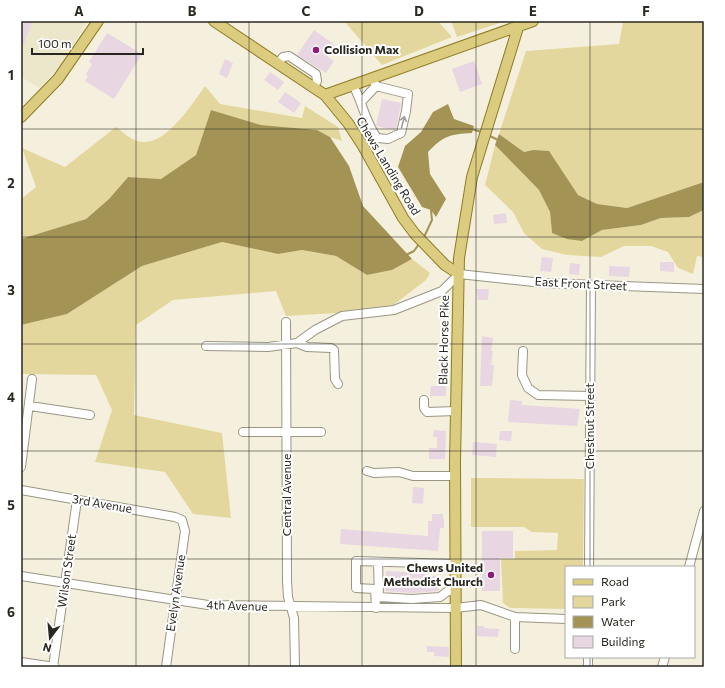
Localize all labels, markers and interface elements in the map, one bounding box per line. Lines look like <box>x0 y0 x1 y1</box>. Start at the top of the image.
text: A <box>74 3 84 19</box>
text: B <box>188 3 197 19</box>
text: C <box>302 3 311 19</box>
text: D <box>414 3 424 19</box>
text: E <box>529 3 537 19</box>
text: F <box>642 3 650 19</box>
scale bar <box>32 30 143 56</box>
text: 100 m <box>38 36 72 50</box>
place label: Collision Max <box>324 42 399 56</box>
marker: Collision Max <box>311 45 321 55</box>
text: 1 <box>8 67 14 83</box>
street label: Chews Landing Road <box>354 114 424 217</box>
one-way arrow <box>400 116 408 129</box>
text: 2 <box>7 175 15 191</box>
street label: East Front Street <box>534 274 628 292</box>
text: 3 <box>7 282 15 298</box>
street label: Black Horse Pike <box>435 295 451 385</box>
street label: Chestnut Street <box>582 383 596 469</box>
text: 4 <box>7 389 15 405</box>
street label: Central Avenue <box>279 454 293 536</box>
street label: 3rd Avenue <box>71 491 133 515</box>
text: 5 <box>7 497 15 513</box>
street label: Wilson Street <box>54 533 78 609</box>
street label: Evelyn Avenue <box>163 553 187 632</box>
place label: Chews United Methodist Church <box>383 560 483 588</box>
legend <box>565 566 695 658</box>
marker: Chews United Methodist Church <box>486 570 496 580</box>
text: Road <box>601 574 629 588</box>
text: Park <box>601 594 627 608</box>
street label: 4th Avenue <box>206 597 268 613</box>
text: 6 <box>7 604 15 620</box>
text: Water <box>601 614 635 628</box>
north arrow <box>30 618 70 658</box>
text: Building <box>601 634 645 648</box>
text: N <box>41 641 53 655</box>

